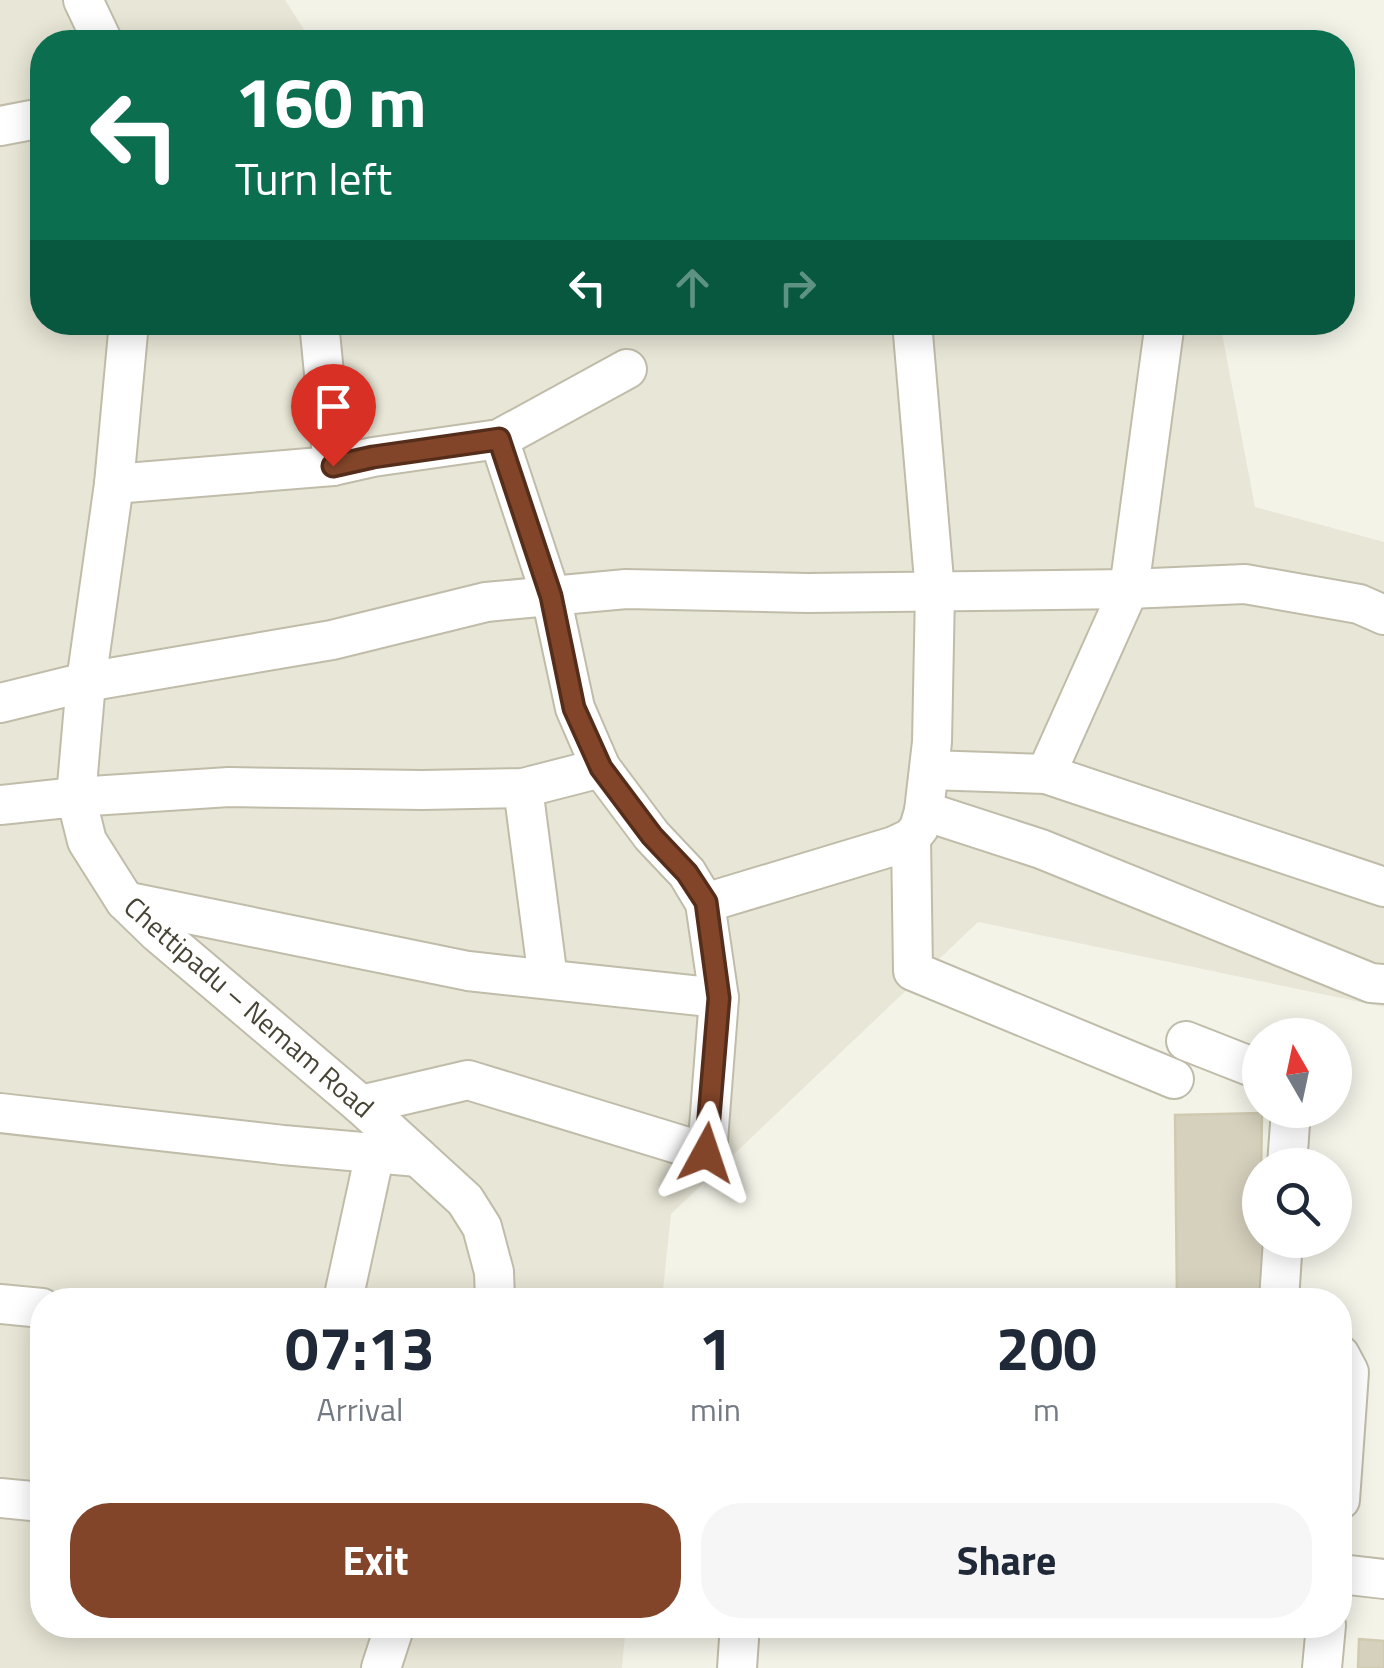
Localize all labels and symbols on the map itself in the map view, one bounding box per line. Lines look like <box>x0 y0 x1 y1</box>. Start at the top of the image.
pin <box>291 364 376 467</box>
street label: Chettipadu – Nemam Road <box>115 886 384 1128</box>
north arrow <box>1242 1018 1352 1128</box>
position arrow <box>654 1101 758 1205</box>

